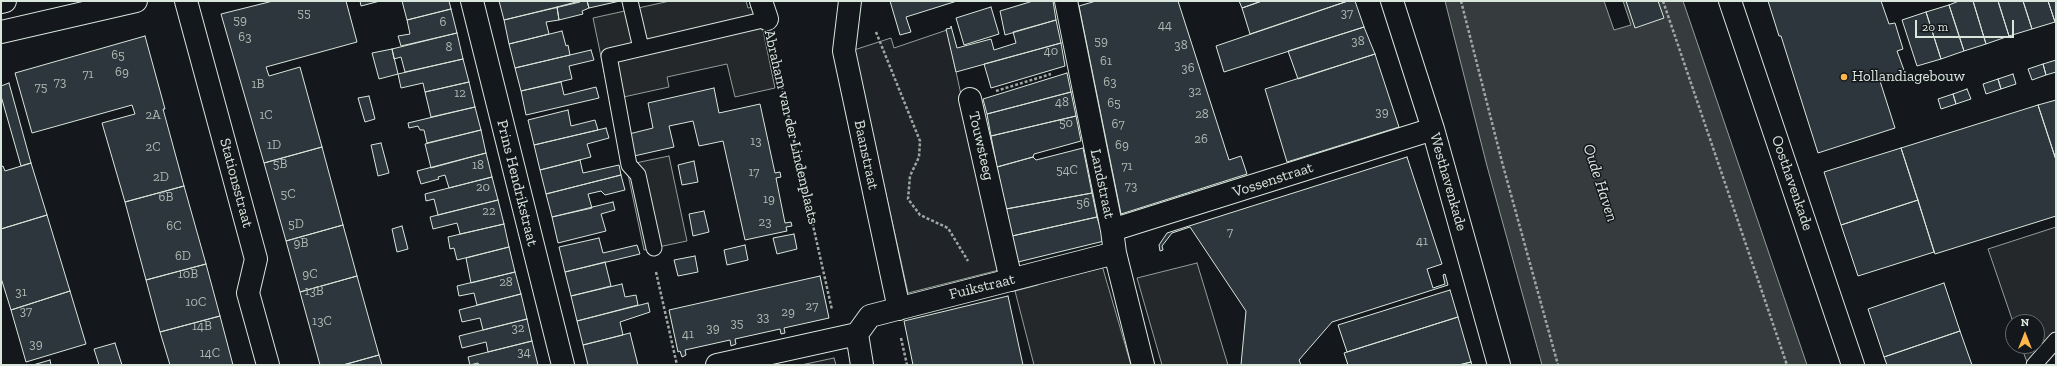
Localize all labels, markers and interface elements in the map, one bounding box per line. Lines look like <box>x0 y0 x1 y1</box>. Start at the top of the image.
house number: 55 <box>297 5 311 21</box>
house number: 37 <box>1341 5 1353 21</box>
house number: 59 <box>233 12 247 28</box>
scale bar <box>1917 12 2016 38</box>
house number: 6 <box>440 14 446 30</box>
house number: 44 <box>1158 17 1172 33</box>
text: 20 m <box>1922 20 1948 34</box>
street label: Abraham van der Lindenplaats <box>760 28 822 226</box>
house number: 63 <box>238 29 252 45</box>
house number: 59 <box>1094 33 1108 49</box>
house number: 38 <box>1351 33 1365 49</box>
house number: 38 <box>1174 37 1188 53</box>
house number: 8 <box>446 39 452 55</box>
house number: 40 <box>1044 43 1058 59</box>
house number: 65 <box>111 47 125 63</box>
house number: 61 <box>1100 53 1112 69</box>
house number: 36 <box>1181 60 1195 76</box>
house number: 69 <box>115 64 129 80</box>
house number: 71 <box>82 66 94 82</box>
place label: Hollandiagebouw <box>1852 68 1965 86</box>
marker: Hollandiagebouw <box>1839 72 1849 82</box>
house number: 73 <box>54 74 66 90</box>
house number: 63 <box>1103 74 1117 90</box>
house number: 1B <box>252 76 264 92</box>
house number: 75 <box>35 79 47 95</box>
house number: 32 <box>1188 83 1202 99</box>
house number: 12 <box>454 85 466 101</box>
house number: 48 <box>1055 94 1069 110</box>
house number: 65 <box>1107 95 1121 111</box>
house number: 39 <box>1375 104 1389 120</box>
house number: 28 <box>1195 106 1209 122</box>
house number: 2A <box>145 107 161 123</box>
house number: 1C <box>259 107 273 123</box>
street label: Touwsteeg <box>964 110 998 182</box>
house number: 50 <box>1059 115 1073 131</box>
house number: 67 <box>1111 116 1125 132</box>
street label: Prins Hendrikstraat <box>493 118 541 248</box>
street label: Baanstraat <box>850 119 882 191</box>
house number: 26 <box>1194 131 1208 147</box>
street label: Westhavenkade <box>1425 131 1471 233</box>
house number: 13 <box>750 133 762 149</box>
street label: Oosthavenkade <box>1767 133 1817 233</box>
street label: Stationsstraat <box>215 136 257 230</box>
house number: 1D <box>267 137 281 153</box>
house number: 69 <box>1115 137 1129 153</box>
house number: 2C <box>145 139 161 155</box>
water label: Oude Haven <box>1578 142 1622 224</box>
street label: Landstraat <box>1086 148 1118 220</box>
house number: 5B <box>273 156 287 172</box>
house number: 18 <box>472 157 484 173</box>
house number: 71 <box>1121 158 1133 174</box>
street label: Vossenstraat <box>1230 159 1316 201</box>
house number: 54C <box>1056 162 1078 178</box>
house number: 17 <box>749 164 759 180</box>
house number: 2D <box>153 169 169 185</box>
house number: 73 <box>1125 178 1137 194</box>
house number: 20 <box>476 179 490 195</box>
house number: 5C <box>280 186 296 202</box>
house number: 6B <box>159 189 173 205</box>
house number: 19 <box>763 191 775 207</box>
house number: 56 <box>1076 195 1090 211</box>
house number: 22 <box>482 203 496 219</box>
house number: 23 <box>758 214 772 230</box>
house number: 5D <box>288 216 304 232</box>
house number: 6C <box>166 218 182 234</box>
house number: 7 <box>1227 224 1233 240</box>
house number: 41 <box>1416 233 1428 249</box>
house number: 9B <box>294 235 308 251</box>
house number: 6D <box>175 248 191 264</box>
house number: 10B <box>178 266 198 282</box>
house number: 9C <box>302 266 318 282</box>
street label: Fuikstraat <box>947 270 1017 304</box>
house number: 28 <box>499 274 513 290</box>
house number: 13B <box>304 283 324 299</box>
house number: 31 <box>15 284 27 300</box>
house number: 10C <box>186 294 206 310</box>
house number: 27 <box>806 298 818 314</box>
house number: 37 <box>20 303 32 319</box>
house number: 29 <box>781 304 795 320</box>
house number: 33 <box>757 309 769 325</box>
house number: 13C <box>312 313 332 329</box>
north arrow <box>2005 314 2045 354</box>
house number: 35 <box>730 315 744 331</box>
text: N <box>2021 316 2029 329</box>
house number: 14B <box>192 318 212 334</box>
house number: 32 <box>511 320 525 336</box>
house number: 39 <box>706 320 720 336</box>
house number: 41 <box>682 326 694 342</box>
house number: 39 <box>29 336 43 352</box>
house number: 34 <box>517 344 531 360</box>
house number: 14C <box>200 345 220 361</box>

